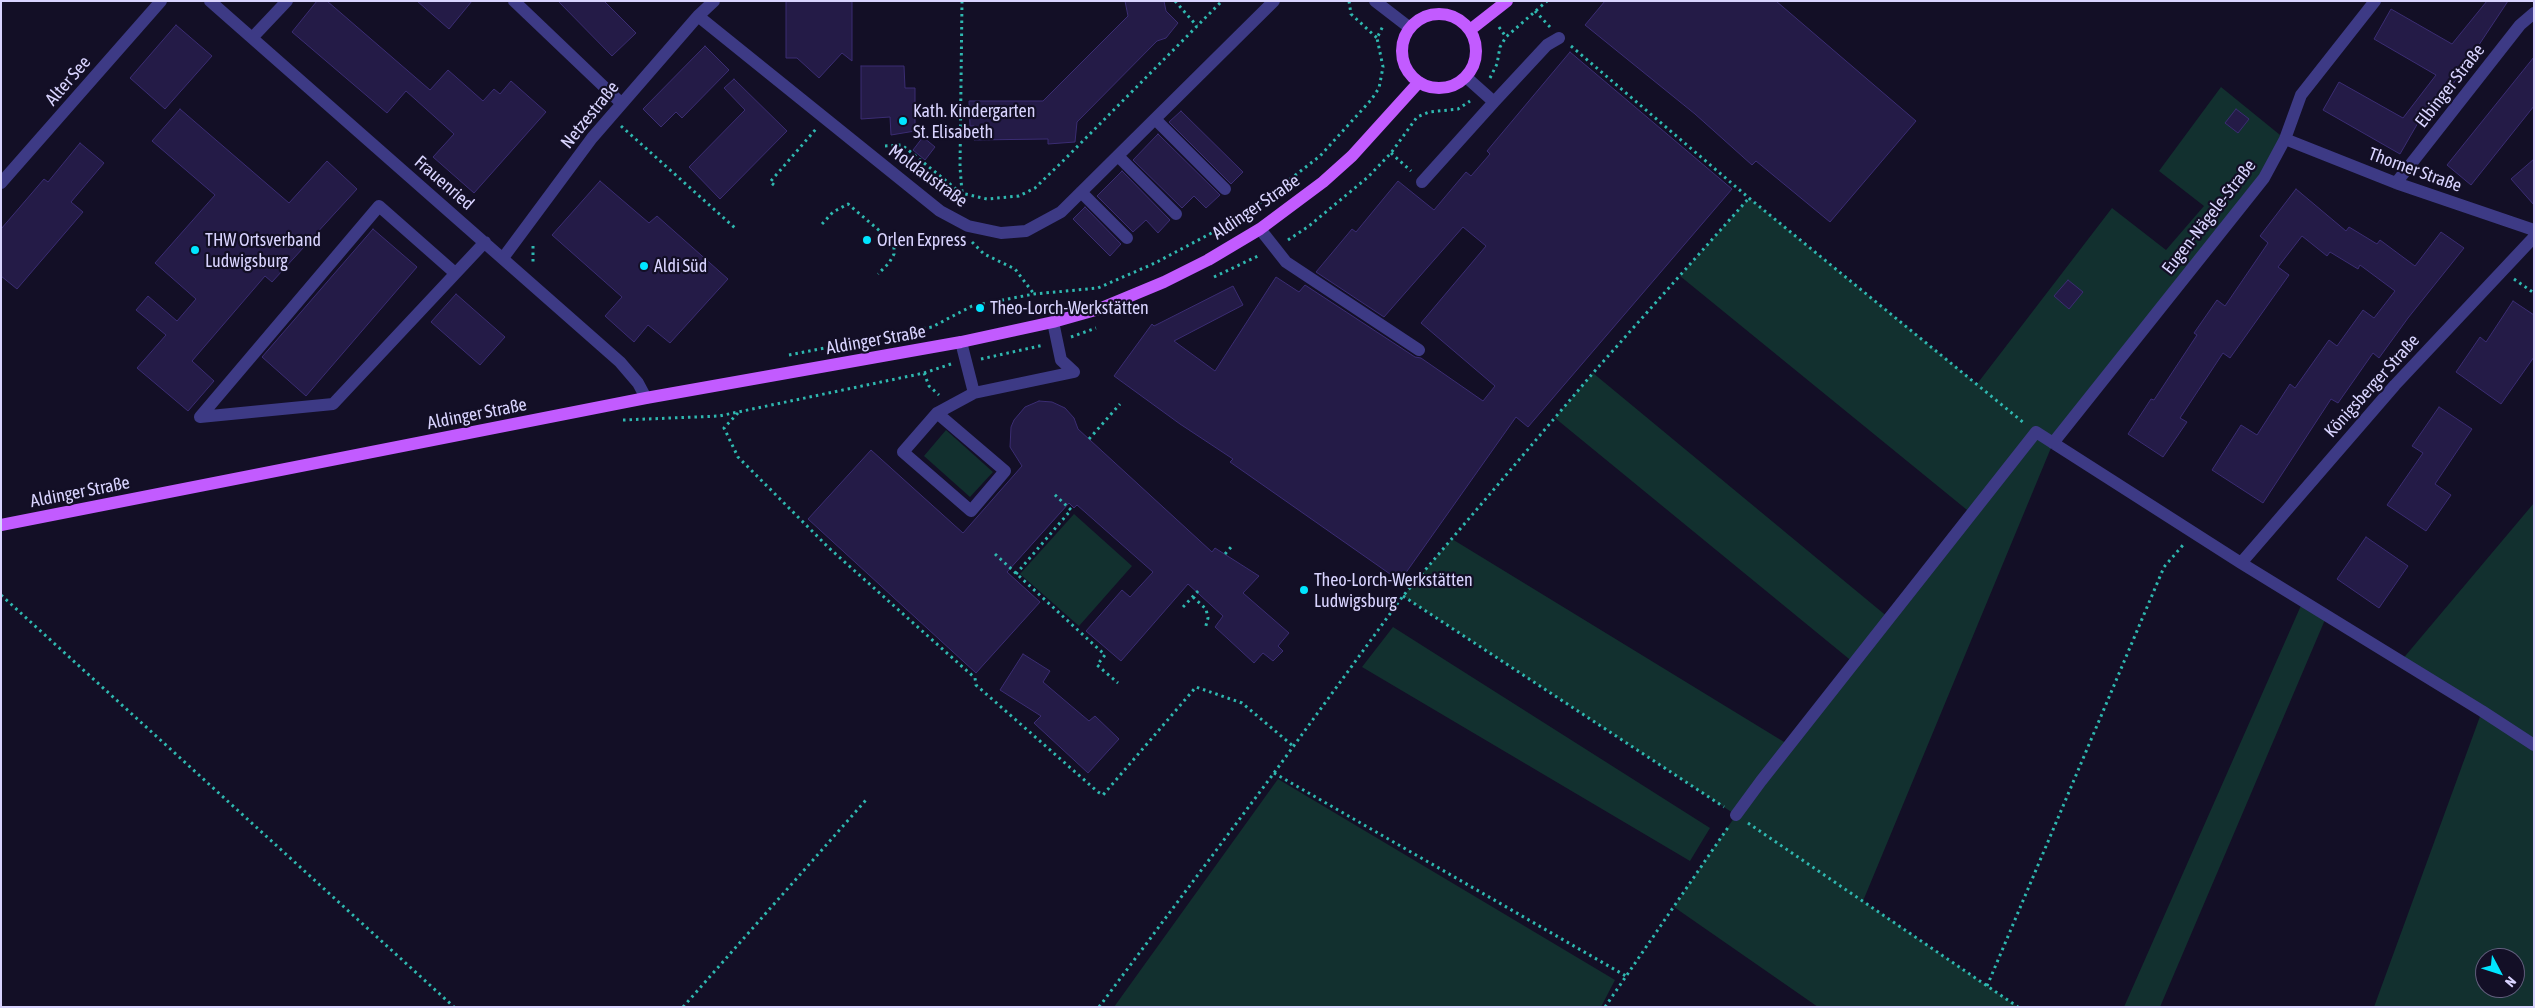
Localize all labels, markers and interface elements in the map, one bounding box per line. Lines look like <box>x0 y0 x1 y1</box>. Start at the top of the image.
street label: Elbinger Straße <box>2411 40 2489 132</box>
street label: Alter See <box>41 52 95 110</box>
street label: Netzestraße <box>556 77 624 153</box>
place label: Kath. Kindergarten St. Elisabeth <box>913 100 1035 142</box>
marker: Kath. Kindergarten St. Elisabeth <box>897 115 909 127</box>
street label: Moldaustraße <box>884 140 972 212</box>
street label: Thorner Straße <box>2366 143 2464 197</box>
street label: Frauenried <box>410 151 478 215</box>
street label: Eugen-Nägele-Straße <box>2158 155 2260 279</box>
street label: Aldinger Straße <box>1208 170 1304 244</box>
place label: THW Ortsverband Ludwigsburg <box>205 229 321 272</box>
place label: Orlen Express <box>877 229 966 251</box>
marker: Orlen Express <box>861 234 873 246</box>
marker: THW Ortsverband Ludwigsburg <box>189 244 201 256</box>
place label: Aldi Süd <box>654 255 707 277</box>
marker: Aldi Süd <box>638 260 650 272</box>
place label: Theo-Lorch-Werkstätten <box>990 297 1149 319</box>
marker: Theo-Lorch-Werkstätten <box>974 302 986 314</box>
street label: Aldinger Straße <box>824 321 928 359</box>
street label: Königsberger Straße <box>2320 330 2424 442</box>
street label: Aldinger Straße <box>425 394 529 434</box>
street label: Aldinger Straße <box>28 472 132 512</box>
place label: Theo-Lorch-Werkstätten Ludwigsburg <box>1314 569 1473 612</box>
marker: Theo-Lorch-Werkstätten Ludwigsburg <box>1298 584 1310 596</box>
north arrow <box>2475 948 2525 998</box>
text: N <box>2502 974 2520 990</box>

